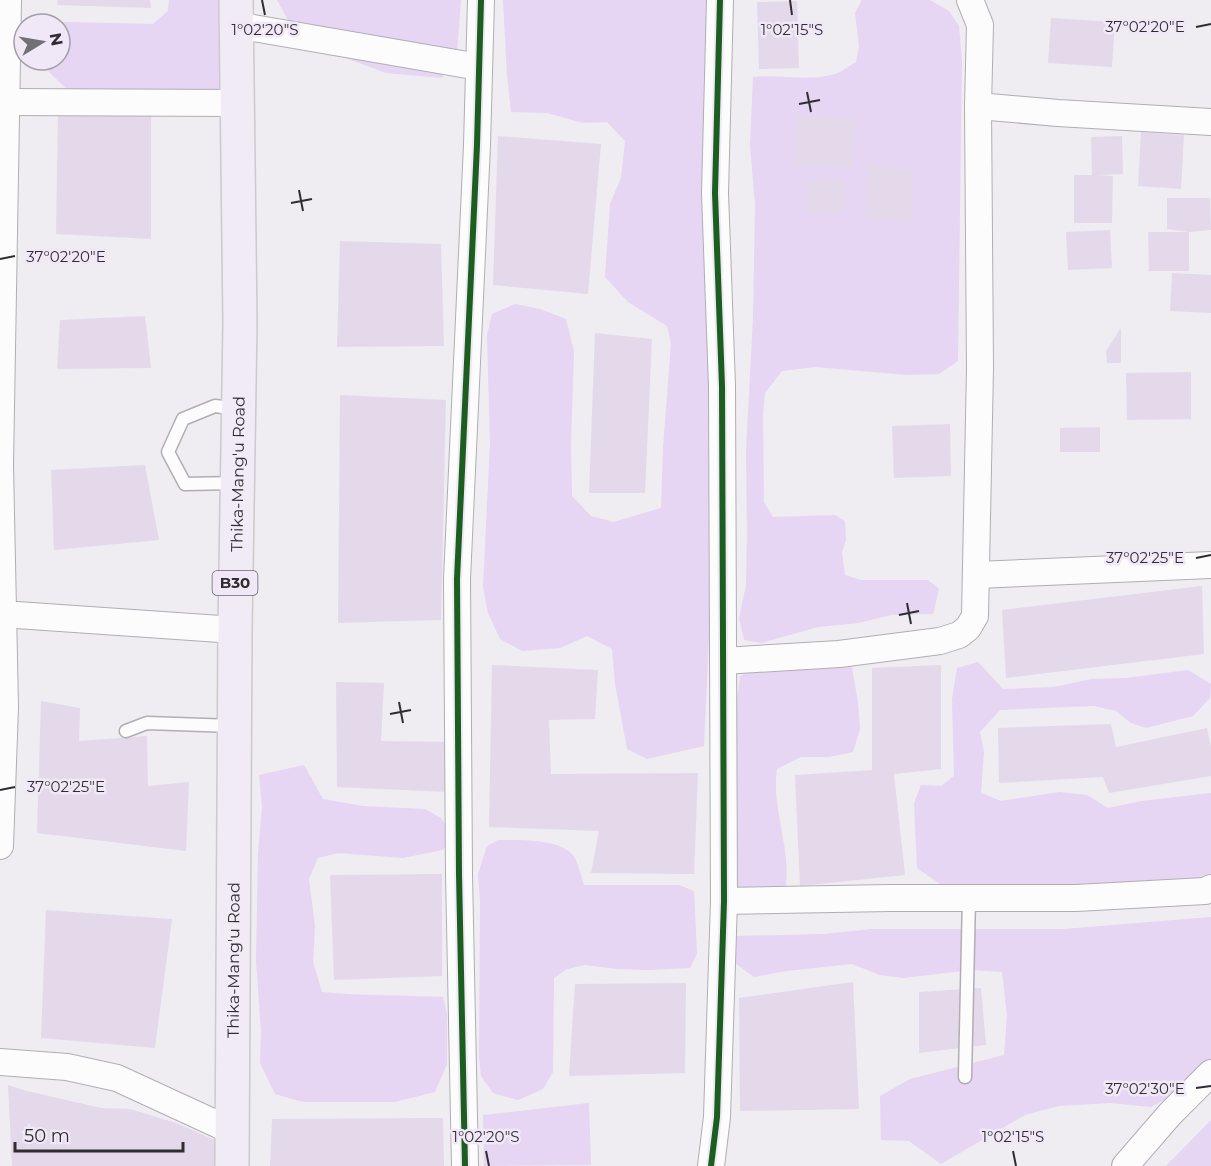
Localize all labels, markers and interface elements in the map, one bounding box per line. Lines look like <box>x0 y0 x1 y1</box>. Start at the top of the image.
north arrow <box>12 12 72 72</box>
text: 37°02'20"E <box>1105 17 1185 36</box>
text: 1°02'20"S <box>232 20 298 39</box>
text: 1°02'15"S <box>761 20 823 39</box>
text: N <box>46 31 67 47</box>
text: 37°02'20"E <box>26 247 106 266</box>
street label: Thika-Mang'u Road <box>227 396 249 552</box>
text: 37°02'25"E <box>1106 548 1184 567</box>
road number: B30 <box>212 571 258 595</box>
text: 37°02'25"E <box>27 777 105 796</box>
street label: Thika-Mang'u Road <box>224 882 244 1038</box>
text: 37°02'30"E <box>1105 1079 1185 1098</box>
scale bar <box>15 1115 183 1153</box>
text: 50 m <box>24 1125 70 1147</box>
text: 1°02'20"S <box>453 1127 519 1146</box>
text: 1°02'15"S <box>982 1127 1044 1146</box>

